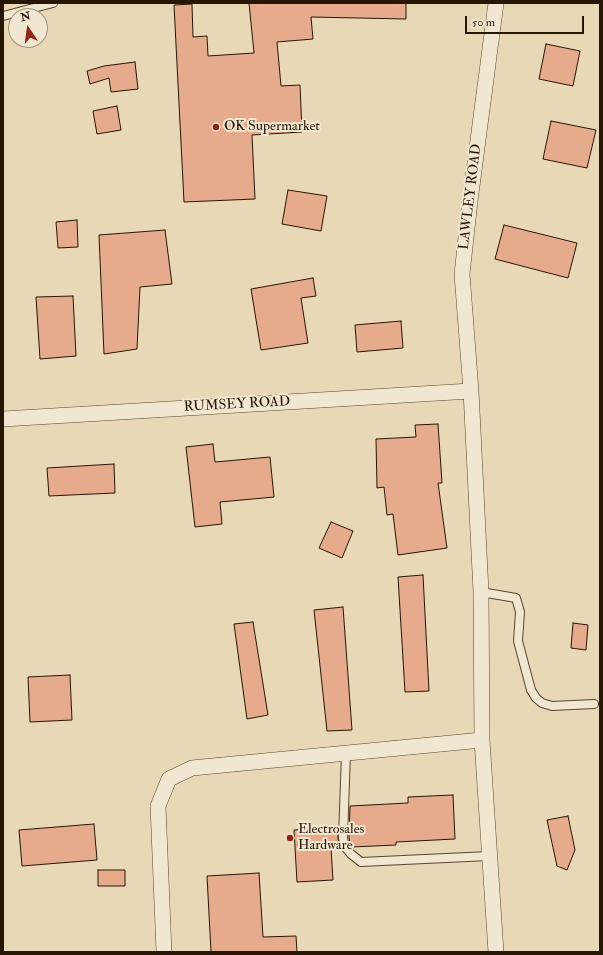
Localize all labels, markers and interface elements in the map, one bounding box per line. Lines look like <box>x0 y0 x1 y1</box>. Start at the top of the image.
north arrow <box>8 8 48 48</box>
scale bar <box>467 8 586 34</box>
text: N <box>19 9 32 24</box>
text: 50 m <box>472 15 495 30</box>
place label: OK Supermarket <box>224 119 320 135</box>
marker: OK Supermarket <box>211 122 221 132</box>
street label: LAWLEY ROAD <box>456 143 486 251</box>
street label: RUMSEY ROAD <box>183 394 291 416</box>
place label: Electrosales Hardware <box>298 822 364 854</box>
marker: Electrosales Hardware <box>285 833 295 843</box>

